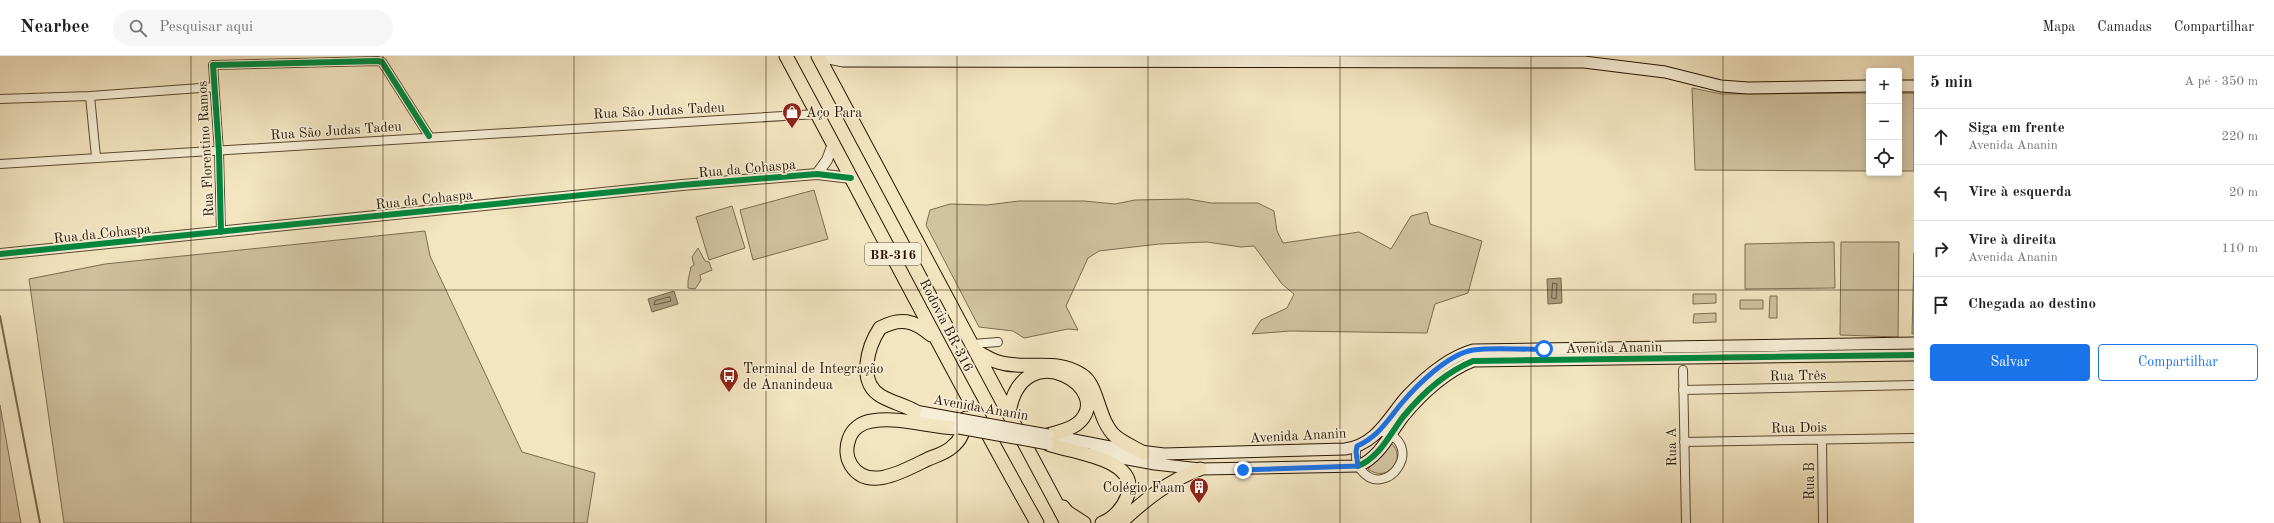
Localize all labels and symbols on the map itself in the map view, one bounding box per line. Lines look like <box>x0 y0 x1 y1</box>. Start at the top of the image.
street label: Rua Florentino Ramos <box>195 80 217 217</box>
street label: Rua São Judas Tadeu <box>593 101 726 121</box>
shop icon: Aço Para <box>781 101 803 129</box>
place label: Aço Para <box>806 106 862 120</box>
street label: Rua São Judas Tadeu <box>270 119 403 143</box>
street label: Rua da Cohaspa <box>698 158 796 180</box>
street label: Rua da Cohaspa <box>375 188 473 212</box>
street label: Rua da Cohaspa <box>53 222 151 246</box>
road number: BR-316 <box>865 243 921 265</box>
street label: Rodovia BR-316 <box>917 277 975 374</box>
route start <box>1535 340 1553 358</box>
street label: Avenida Ananin <box>1566 340 1663 356</box>
place label: Terminal de Integração de Ananindeua <box>743 362 884 392</box>
bus stop icon: Terminal de Integração de Ananindeua <box>718 365 740 393</box>
street label: Rua Três <box>1770 369 1826 383</box>
street label: Avenida Ananin <box>932 393 1030 423</box>
street label: Rua Dois <box>1771 421 1827 435</box>
street label: Avenida Ananin <box>1249 426 1347 446</box>
street label: Rua A <box>1665 427 1679 467</box>
route end <box>1234 461 1252 479</box>
street label: Rua B <box>1803 462 1817 500</box>
building icon: Colégio Faam <box>1188 476 1210 504</box>
place label: Colégio Faam <box>1103 481 1185 495</box>

